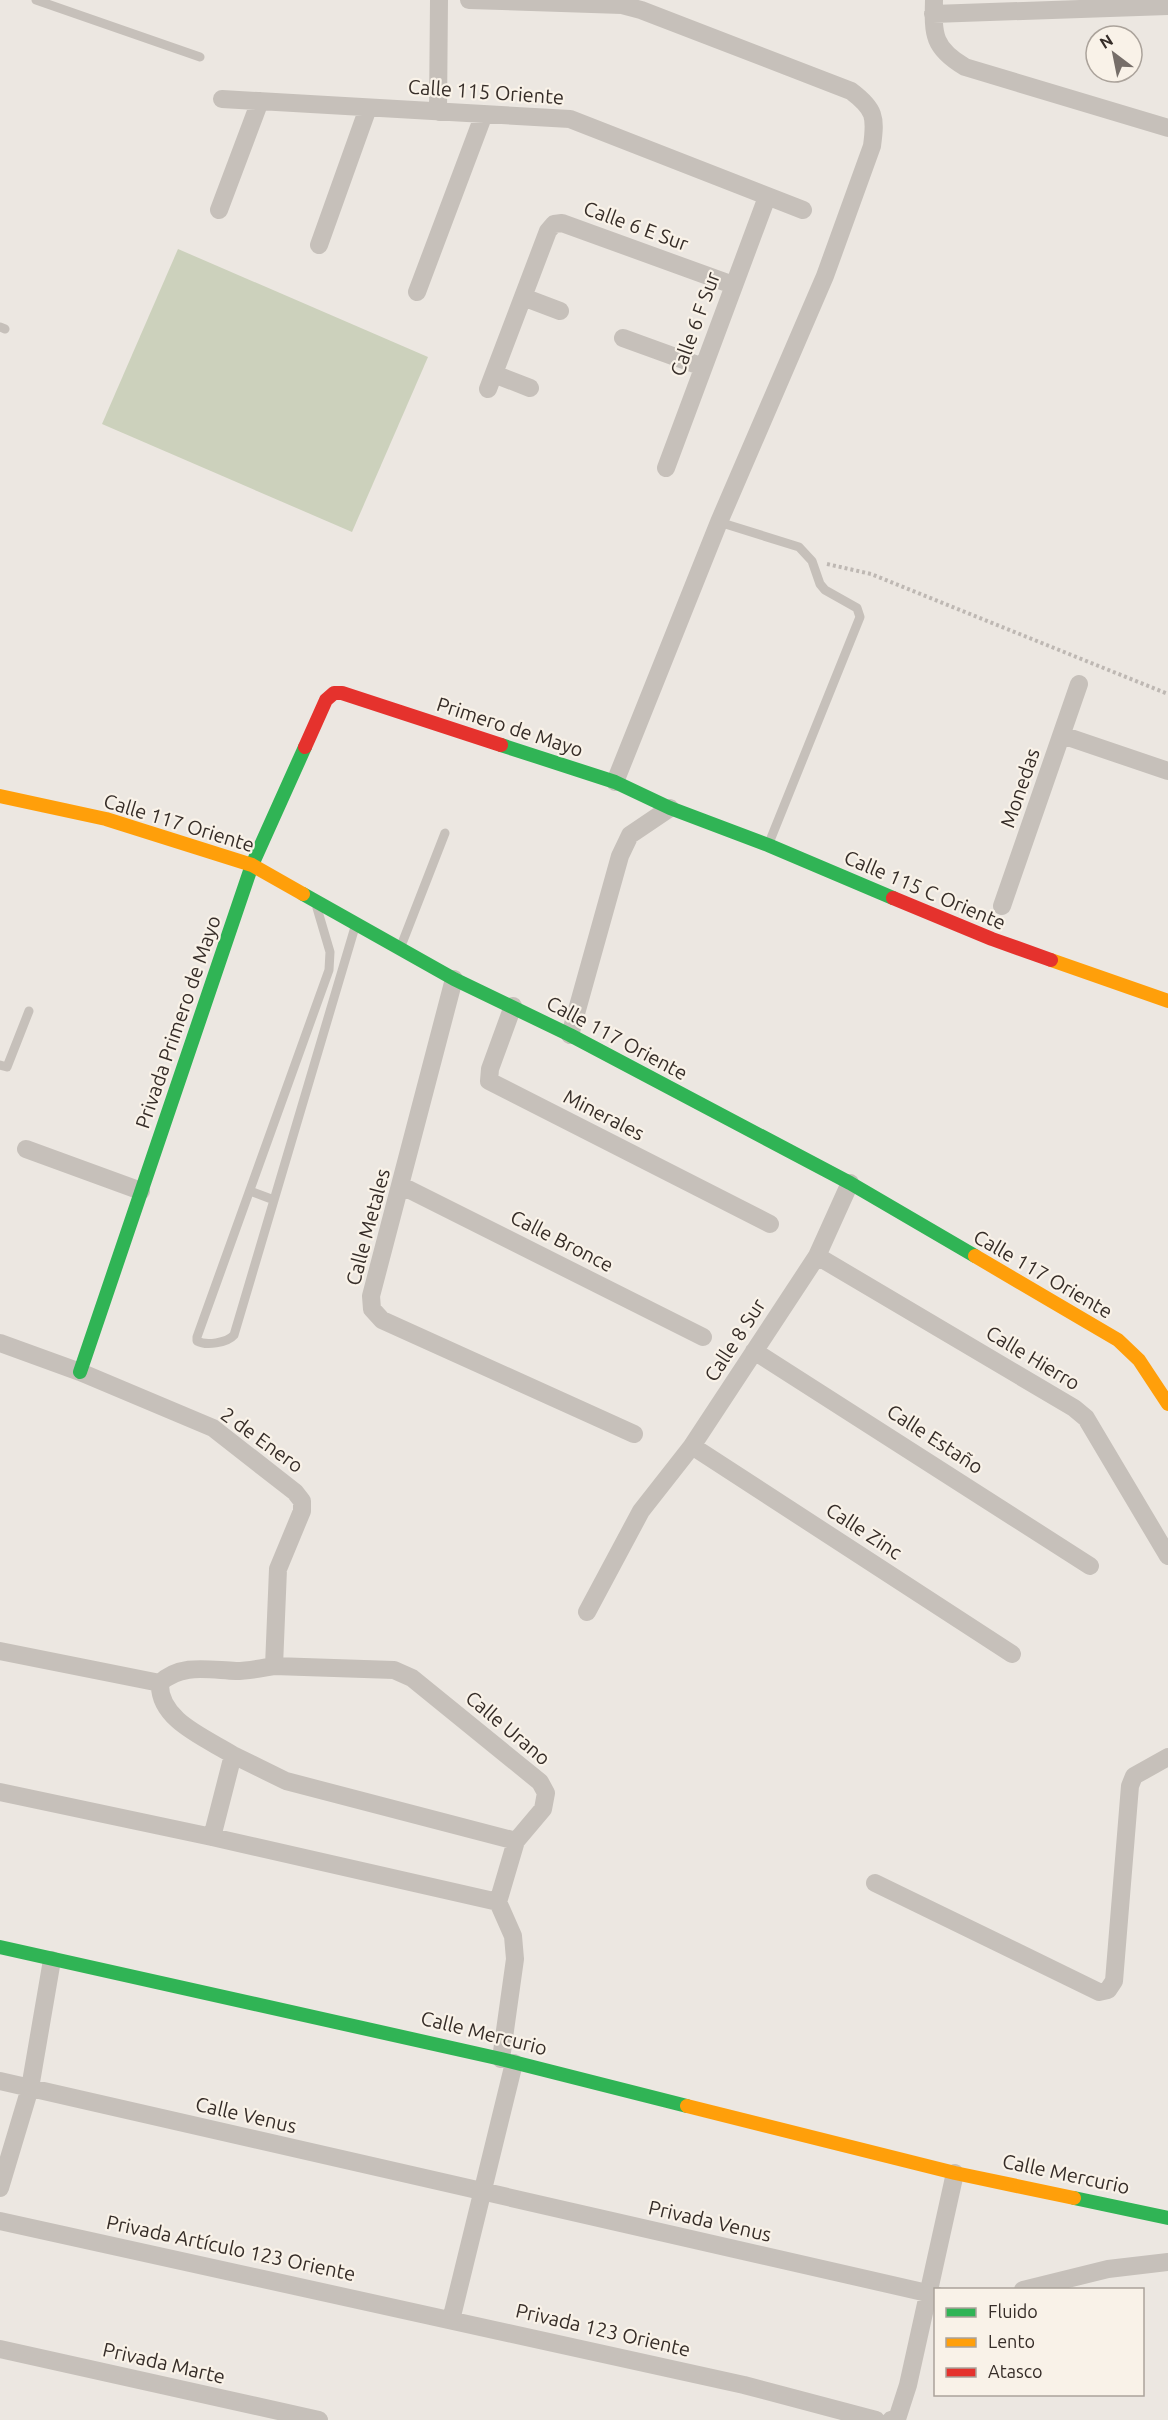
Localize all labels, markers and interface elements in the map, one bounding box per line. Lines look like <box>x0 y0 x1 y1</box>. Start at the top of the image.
north arrow <box>1084 24 1144 84</box>
text: N <box>1096 30 1116 52</box>
street label: Calle 115 Oriente <box>407 75 565 108</box>
street label: Calle 6 E Sur <box>581 196 692 255</box>
street label: Calle 6 F Sur <box>665 268 724 379</box>
street label: Primero de Mayo <box>434 692 586 761</box>
street label: Monedas <box>995 745 1044 830</box>
street label: Calle 117 Oriente <box>101 789 257 856</box>
street label: Calle 115 C Oriente <box>841 845 1009 934</box>
street label: Privada Primero de Mayo <box>130 912 225 1131</box>
street label: Calle 117 Oriente <box>543 991 692 1084</box>
street label: Minerales <box>560 1084 648 1145</box>
street label: Calle Metales <box>341 1166 394 1288</box>
street label: Calle Bronce <box>507 1205 617 1276</box>
street label: Calle 117 Oriente <box>970 1225 1117 1323</box>
street label: Calle 8 Sur <box>699 1294 770 1385</box>
street label: Calle Hierro <box>982 1321 1084 1395</box>
street label: Calle Estaño <box>883 1399 988 1478</box>
street label: 2 de Enero <box>217 1402 308 1477</box>
street label: Calle Zinc <box>822 1498 907 1564</box>
street label: Calle Urano <box>461 1686 555 1770</box>
street label: Calle Mercurio <box>419 2006 550 2059</box>
street label: Calle Venus <box>193 2092 299 2137</box>
street label: Calle Mercurio <box>1000 2149 1132 2198</box>
street label: Privada Venus <box>646 2195 774 2246</box>
street label: Privada Artículo 123 Oriente <box>104 2210 358 2285</box>
legend <box>934 2288 1144 2396</box>
street label: Privada 123 Oriente <box>513 2298 693 2361</box>
text: Fluido <box>988 2301 1038 2321</box>
text: Lento <box>988 2331 1035 2351</box>
street label: Privada Marte <box>101 2337 228 2388</box>
text: Atasco <box>988 2361 1043 2381</box>

